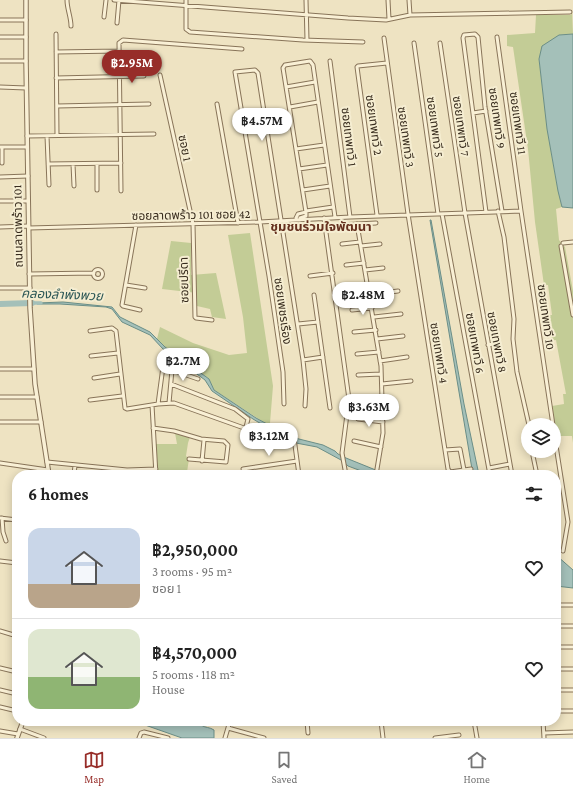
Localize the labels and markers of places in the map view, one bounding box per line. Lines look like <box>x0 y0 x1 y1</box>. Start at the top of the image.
pin: ฿2.95M <box>99 50 165 84</box>
pin: ฿4.57M <box>229 108 295 142</box>
pin: ฿2.48M <box>330 282 396 316</box>
pin: ฿2.7M <box>155 348 211 382</box>
pin: ฿3.63M <box>336 394 402 428</box>
pin: ฿3.12M <box>236 423 302 457</box>

